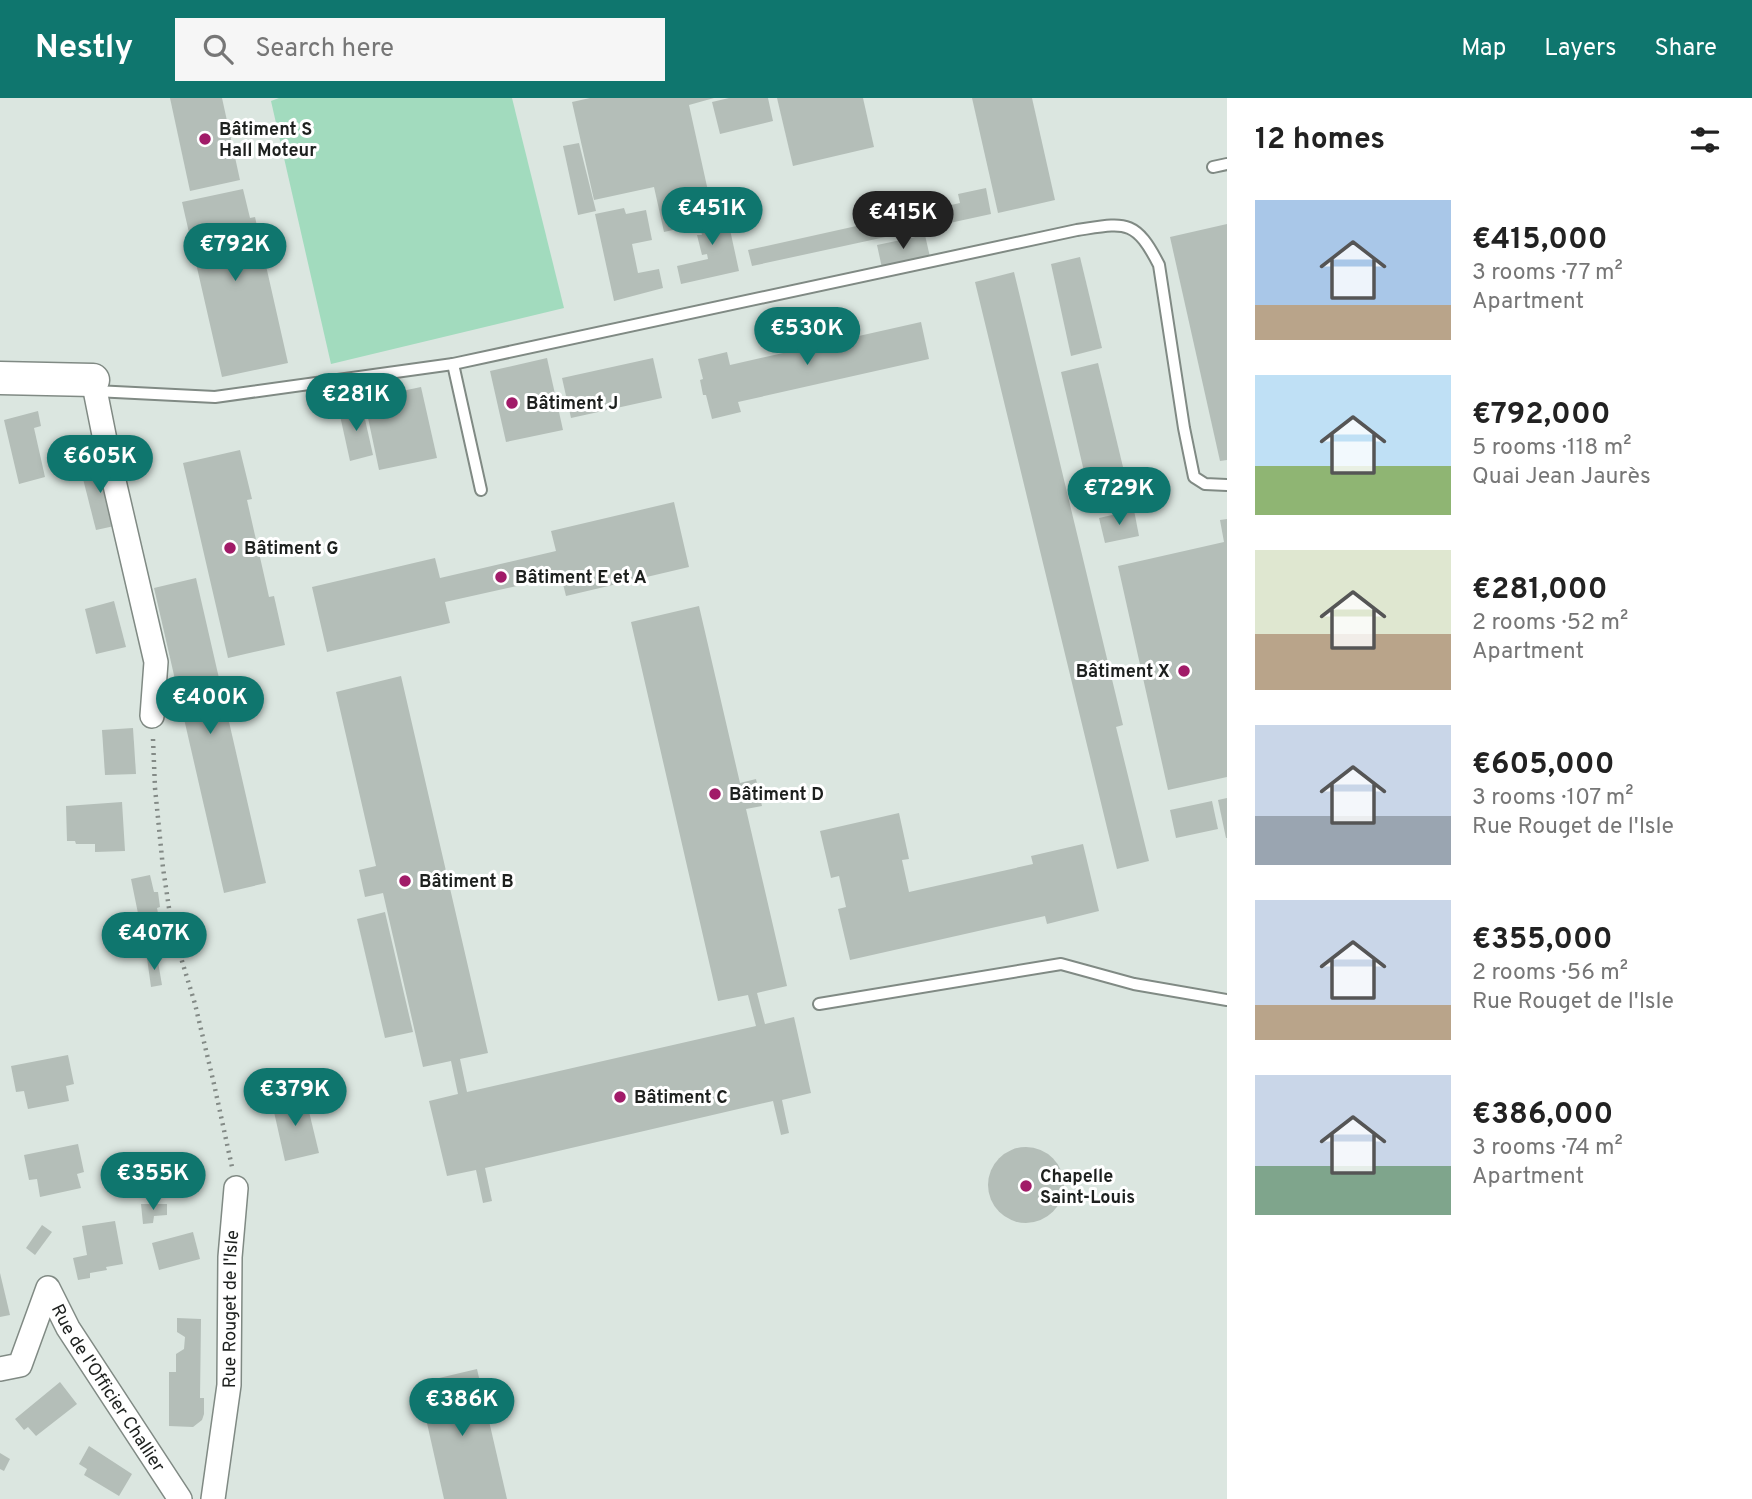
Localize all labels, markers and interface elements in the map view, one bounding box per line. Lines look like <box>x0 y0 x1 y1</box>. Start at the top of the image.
search box <box>175 18 665 81</box>
text: Nestly <box>35 28 133 70</box>
icon: search <box>199 30 237 68</box>
text: Search here <box>255 33 394 66</box>
text: Map <box>1461 34 1506 64</box>
text: Layers <box>1544 34 1616 64</box>
text: Share <box>1654 34 1717 64</box>
place label: Bâtiment S Hall Moteur <box>219 119 317 163</box>
icon: filters <box>1686 121 1724 159</box>
text: 12 homes <box>1255 122 1385 159</box>
marker: Bâtiment S Hall Moteur <box>197 131 213 147</box>
pin: €451K <box>663 188 761 247</box>
pin: €415K <box>854 192 952 251</box>
text: €451K <box>678 195 746 224</box>
text: €415K <box>869 199 937 228</box>
text: €415,000 <box>1472 222 1608 259</box>
pin: €792K <box>186 223 284 283</box>
icon: home <box>1311 228 1395 312</box>
text: €792K <box>199 231 271 260</box>
text: 3 rooms · 77 m² <box>1472 259 1623 288</box>
text: Apartment <box>1472 288 1584 317</box>
pin: €530K <box>758 308 856 367</box>
text: €530K <box>770 315 844 344</box>
pin: €281K <box>307 374 405 433</box>
text: €281K <box>322 381 390 410</box>
place label: Bâtiment J <box>526 393 618 416</box>
marker: Bâtiment J <box>504 395 520 411</box>
text: €792,000 <box>1472 397 1610 434</box>
icon: home <box>1311 403 1395 487</box>
text: 5 rooms · 118 m² <box>1472 434 1631 463</box>
pin: €605K <box>51 436 149 495</box>
text: €605K <box>63 443 137 472</box>
text: Quai Jean Jaurès <box>1472 463 1651 492</box>
pin: €729K <box>1070 468 1168 527</box>
text: €729K <box>1084 475 1154 504</box>
place label: Bâtiment G <box>244 538 338 561</box>
marker: Bâtiment G <box>222 540 238 556</box>
place label: Bâtiment E et A <box>515 567 647 590</box>
marker: Bâtiment E et A <box>493 569 509 585</box>
text: €281,000 <box>1472 572 1607 609</box>
icon: home <box>1311 578 1395 662</box>
text: 2 rooms · 52 m² <box>1472 609 1628 638</box>
text: Apartment <box>1472 638 1584 667</box>
place label: Bâtiment X <box>1076 661 1170 684</box>
marker: Bâtiment X <box>1176 663 1192 679</box>
pin: €400K <box>161 676 259 736</box>
text: €400K <box>172 684 248 713</box>
text: €605,000 <box>1472 747 1614 784</box>
icon: home <box>1311 753 1395 837</box>
place label: Bâtiment D <box>729 784 824 807</box>
text: 3 rooms · 107 m² <box>1472 784 1634 813</box>
marker: Bâtiment D <box>707 786 723 802</box>
text: Rue Rouget de l'Isle <box>1472 813 1674 842</box>
place label: Bâtiment B <box>419 871 514 894</box>
marker: Bâtiment B <box>397 873 413 889</box>
pin: €407K <box>105 912 203 972</box>
text: €407K <box>118 920 190 949</box>
text: €355,000 <box>1472 922 1613 959</box>
icon: home <box>1311 928 1395 1012</box>
text: 2 rooms · 56 m² <box>1472 959 1628 988</box>
text: Rue Rouget de l'Isle <box>1472 988 1674 1017</box>
pin: €379K <box>246 1068 344 1128</box>
text: €379K <box>260 1076 330 1105</box>
place label: Bâtiment C <box>634 1087 728 1110</box>
marker: Bâtiment C <box>612 1089 628 1105</box>
text: €386,000 <box>1472 1097 1613 1134</box>
icon: home <box>1311 1103 1395 1187</box>
text: 3 rooms · 74 m² <box>1472 1134 1623 1163</box>
pin: €355K <box>104 1152 202 1212</box>
text: €355K <box>117 1160 189 1189</box>
text: Apartment <box>1472 1163 1584 1192</box>
place label: Chapelle Saint-Louis <box>1040 1166 1135 1210</box>
marker: Chapelle Saint-Louis <box>1018 1178 1034 1194</box>
street label: Rue Rouget de l'Isle <box>219 1229 245 1388</box>
street label: Rue de l'Officier Challier <box>45 1301 169 1477</box>
pin: €386K <box>413 1378 511 1438</box>
text: €386K <box>425 1386 499 1415</box>

